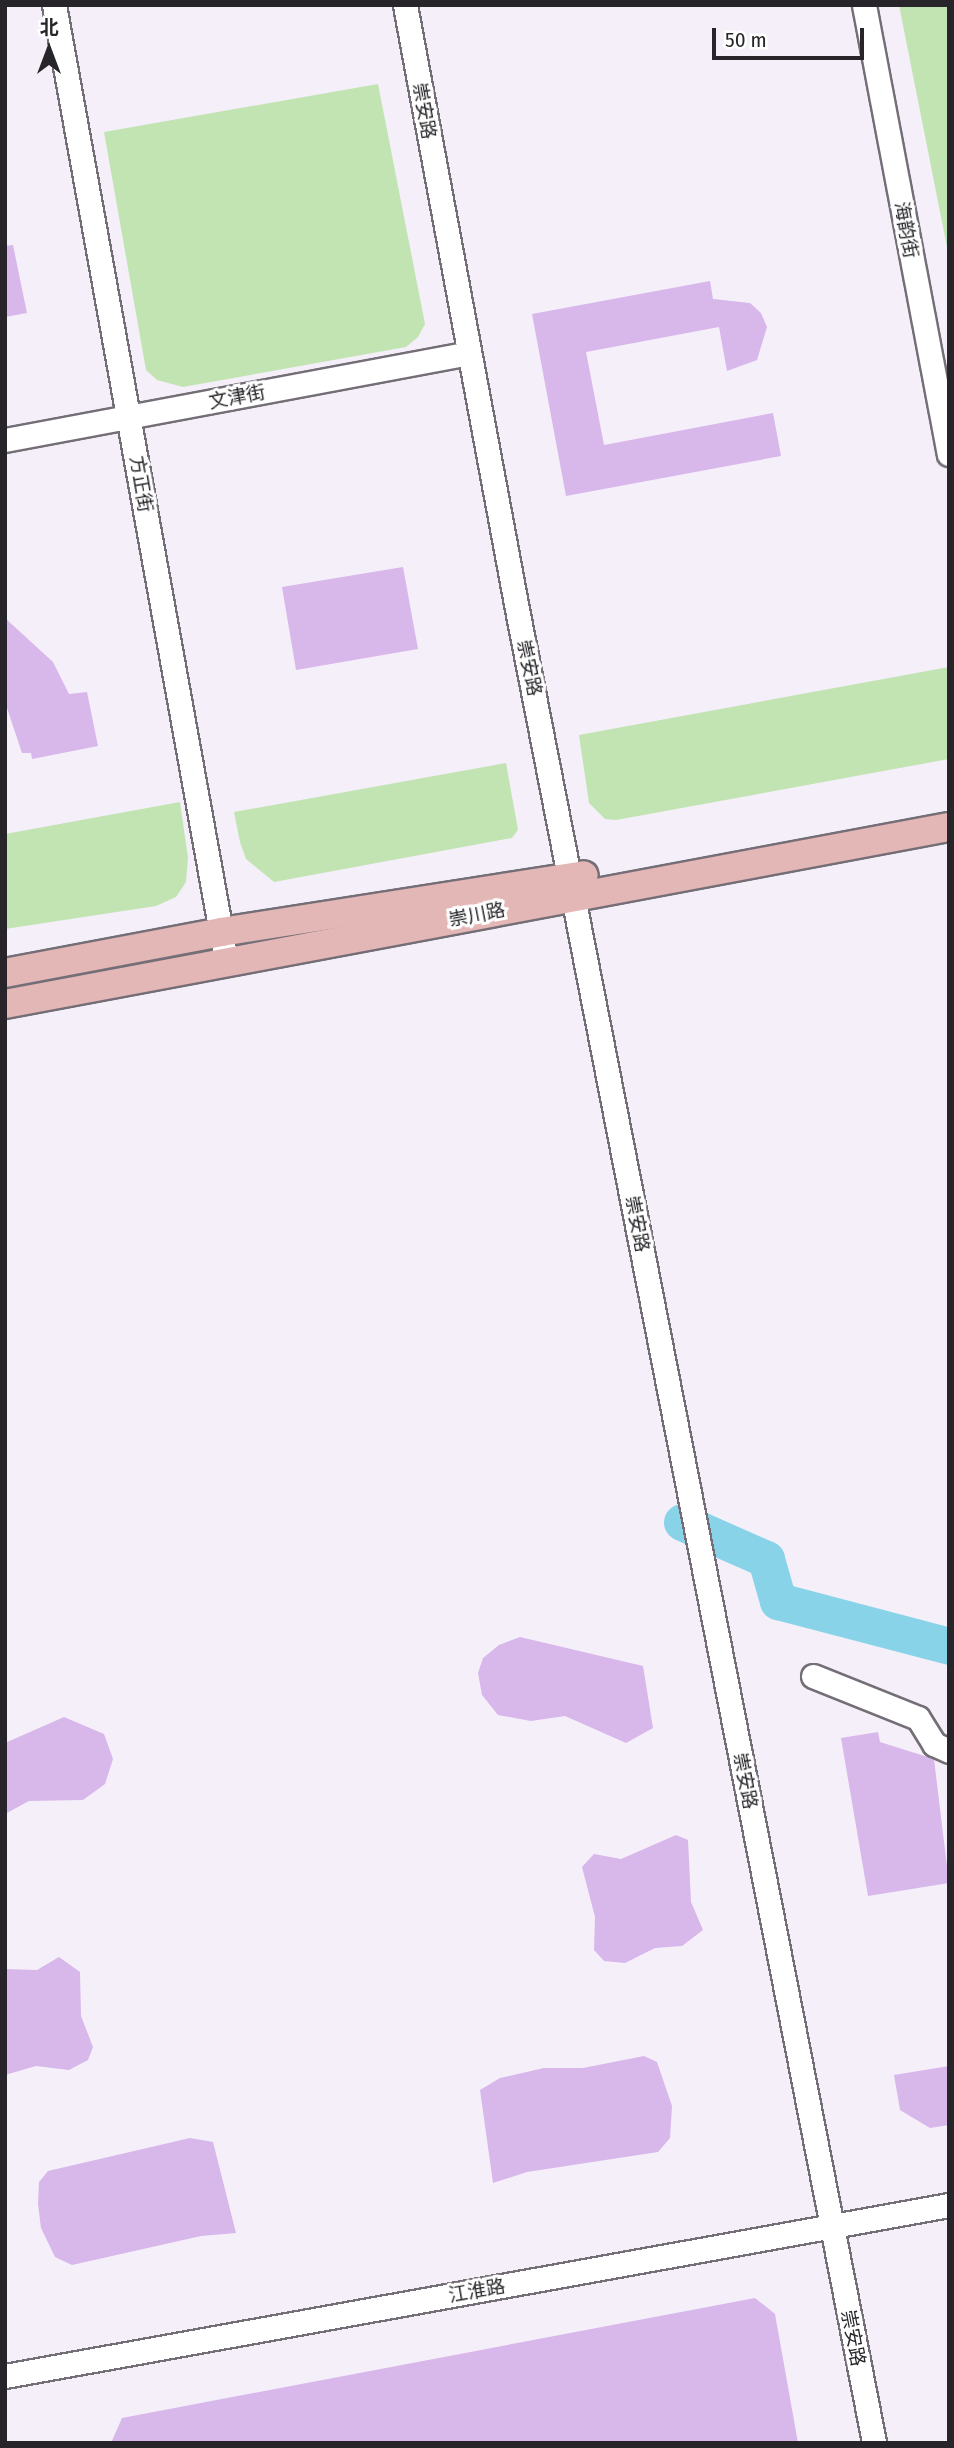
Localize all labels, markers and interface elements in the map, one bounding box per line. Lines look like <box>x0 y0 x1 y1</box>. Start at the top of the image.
north arrow <box>14 14 84 84</box>
scale bar <box>716 14 868 58</box>
text: 北 <box>39 16 59 39</box>
text: 50 m <box>725 27 767 53</box>
street label: 崇安路 <box>408 81 440 141</box>
street label: 海韵街 <box>889 200 923 260</box>
street label: 文津街 <box>207 380 267 414</box>
street label: 方正街 <box>125 454 157 514</box>
street label: 崇安路 <box>512 638 546 698</box>
street label: 崇川路 <box>447 898 507 932</box>
street label: 崇安路 <box>620 1194 654 1254</box>
street label: 崇安路 <box>728 1751 762 1811</box>
street label: 江淮路 <box>447 2275 507 2307</box>
street label: 崇安路 <box>836 2308 870 2368</box>

